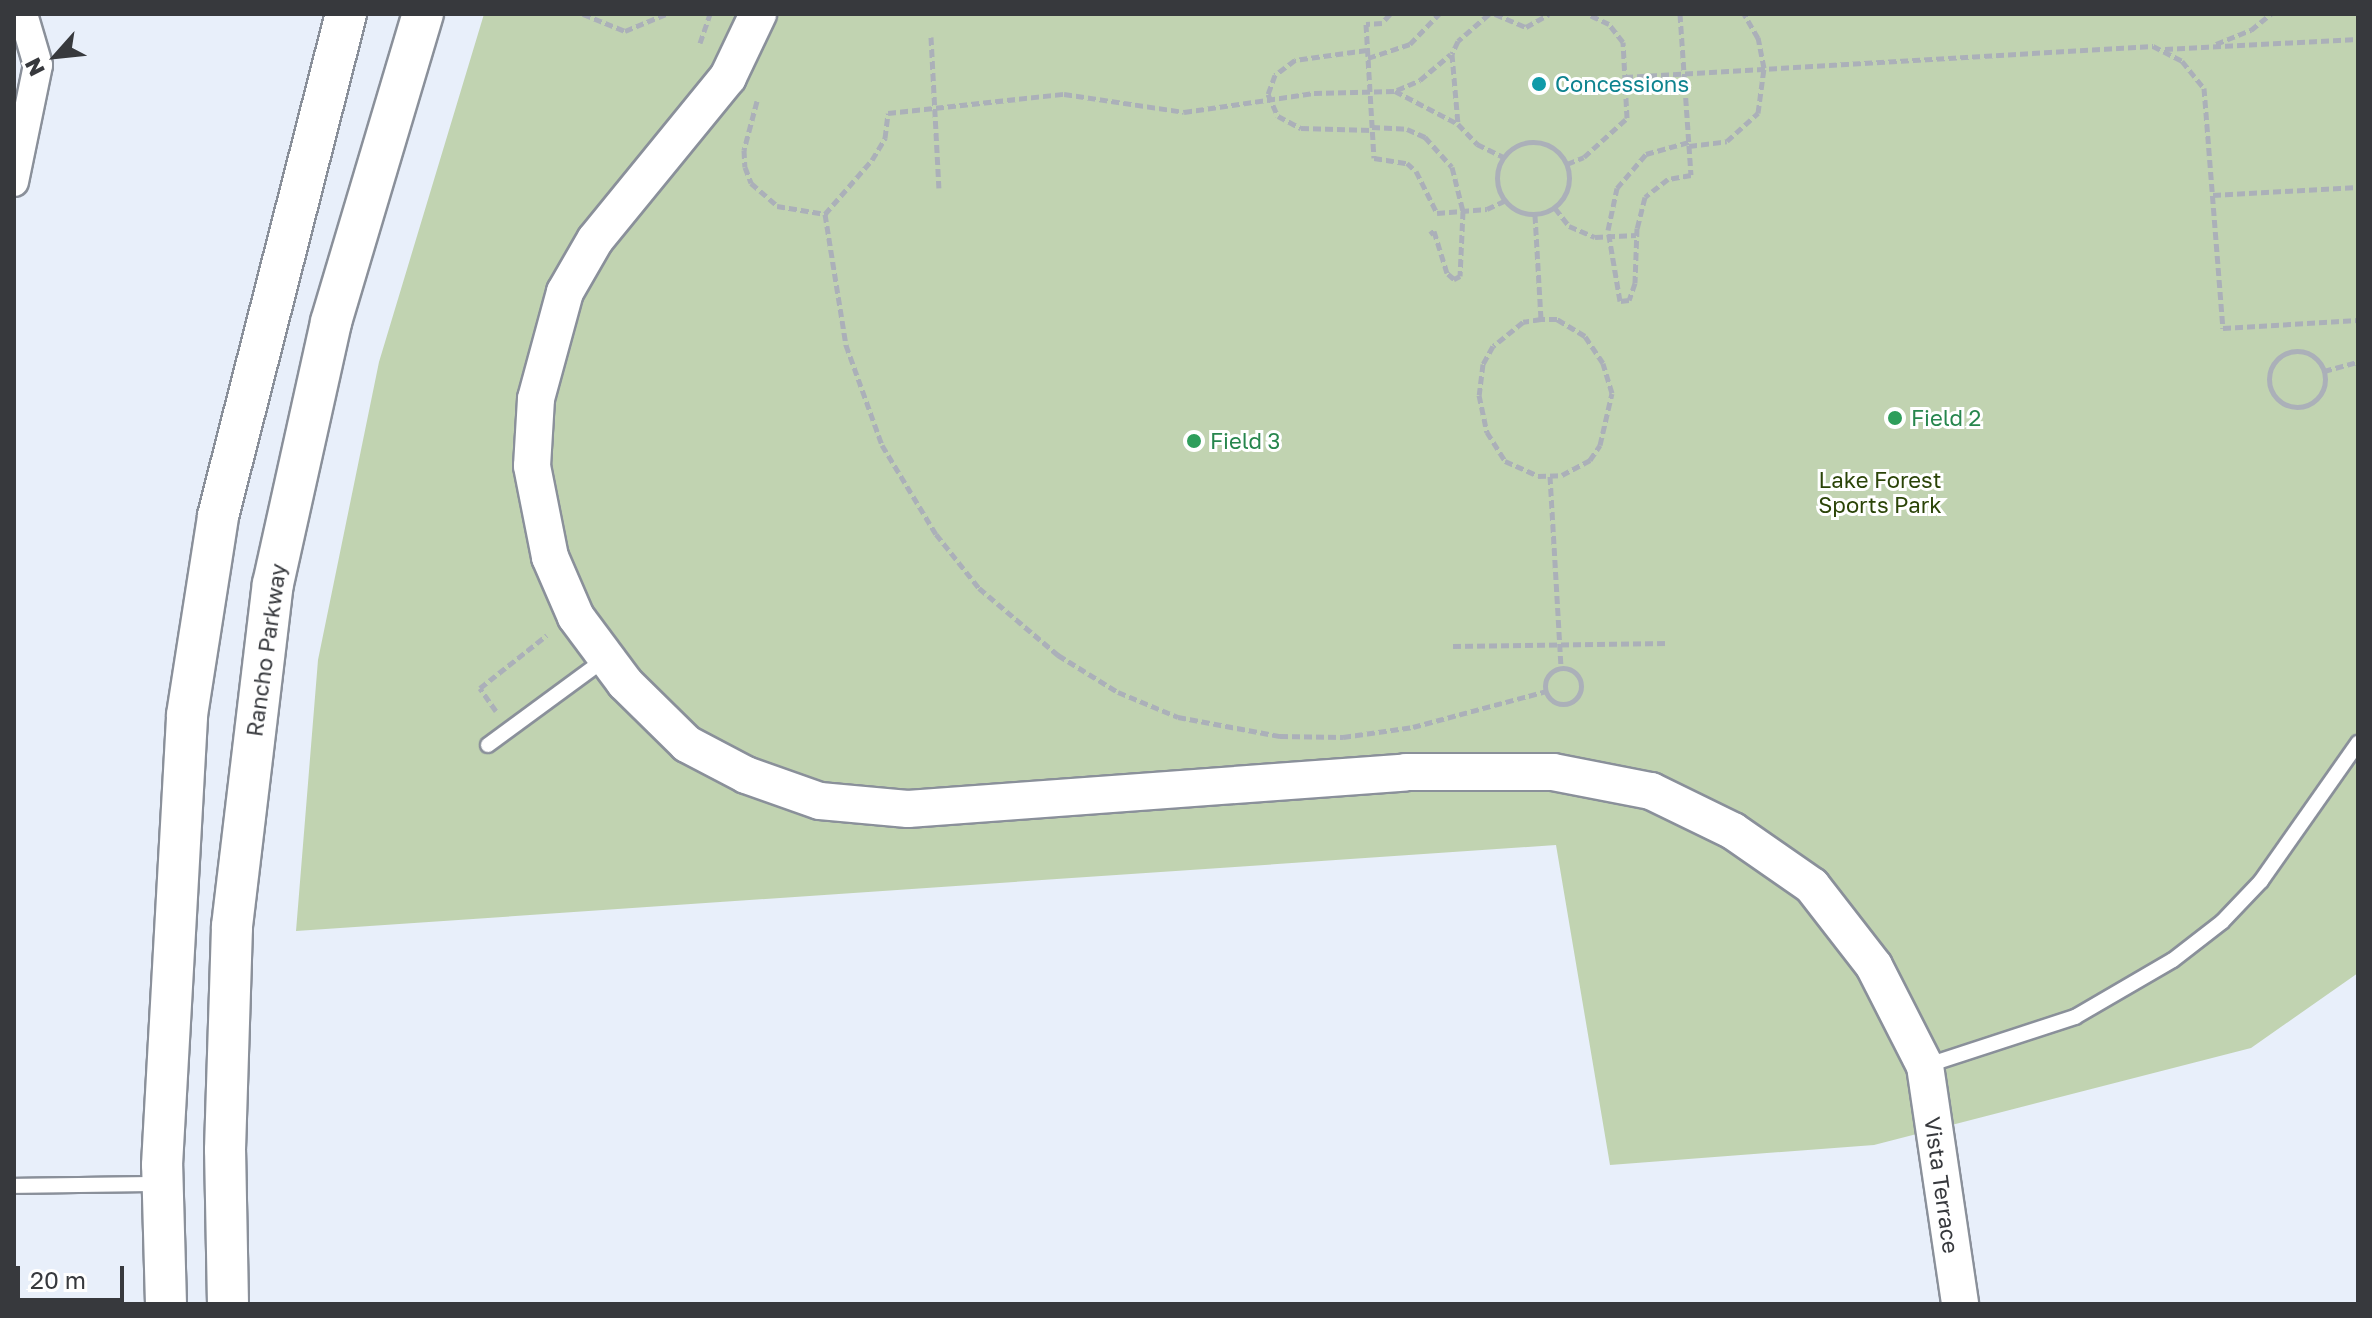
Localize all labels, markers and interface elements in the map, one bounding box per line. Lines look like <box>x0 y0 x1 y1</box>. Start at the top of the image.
north arrow <box>16 16 96 96</box>
text: N <box>18 54 50 81</box>
place label: Concessions <box>1555 71 1689 97</box>
marker: Concessions <box>1530 75 1548 93</box>
place label: Field 2 <box>1911 405 1981 431</box>
marker: Field 2 <box>1886 409 1904 427</box>
place label: Field 3 <box>1210 428 1280 454</box>
marker: Field 3 <box>1185 432 1203 450</box>
park label: Lake Forest Sports Park <box>1818 466 1942 518</box>
street label: Rancho Parkway <box>241 562 291 738</box>
street label: Vista Terrace <box>1919 1115 1965 1255</box>
scale bar <box>20 1250 128 1300</box>
text: 20 m <box>30 1265 86 1294</box>

